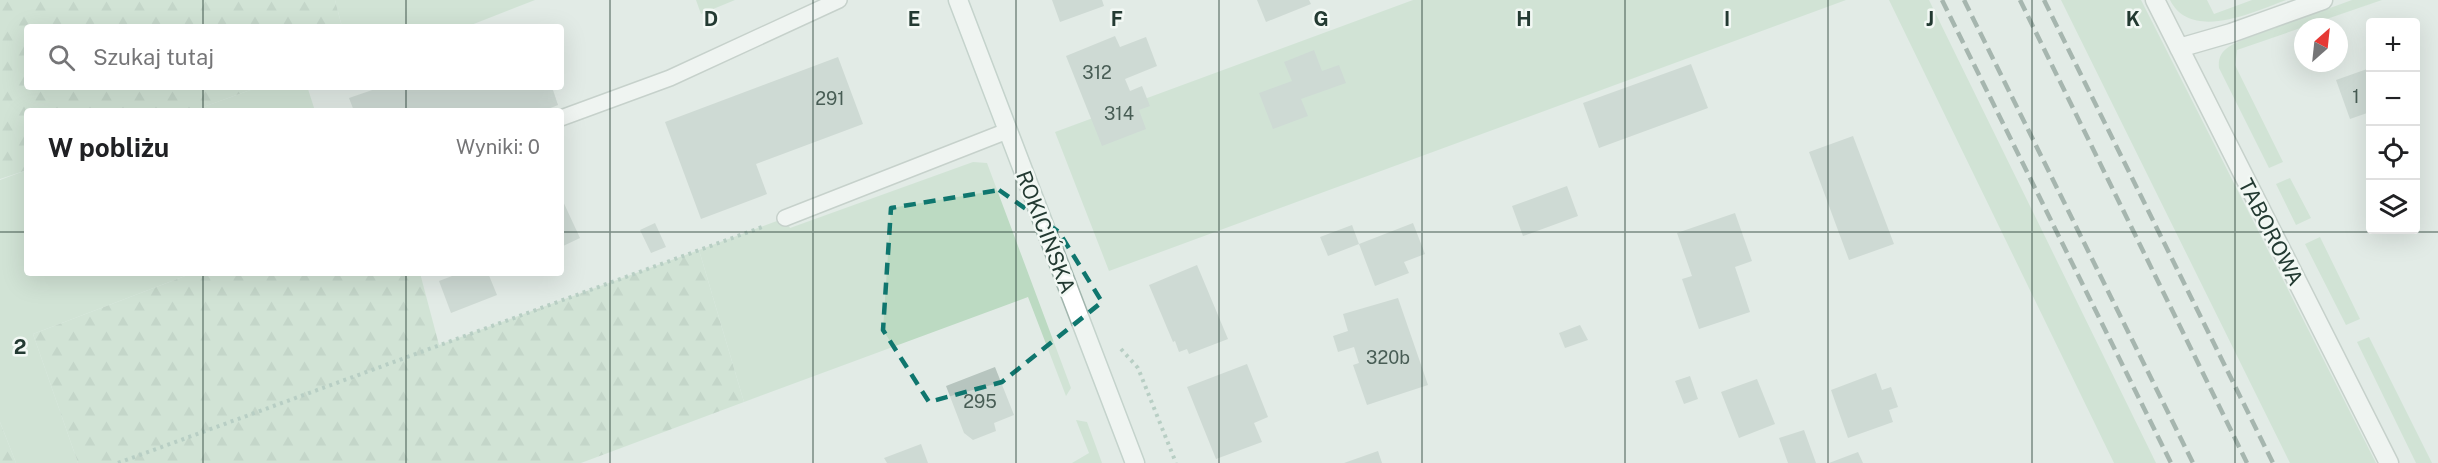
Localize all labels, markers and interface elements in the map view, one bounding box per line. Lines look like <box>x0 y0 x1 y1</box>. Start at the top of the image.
text: D <box>704 7 718 31</box>
text: E <box>908 7 920 31</box>
text: F <box>1111 7 1123 31</box>
text: G <box>1313 7 1329 31</box>
text: H <box>1516 7 1532 31</box>
text: I <box>1724 7 1730 31</box>
text: J <box>1926 7 1934 31</box>
text: K <box>2126 7 2140 31</box>
north arrow <box>2294 18 2348 72</box>
map controls <box>2366 18 2420 234</box>
button: + <box>2366 18 2420 72</box>
search box <box>24 24 564 90</box>
icon: search <box>45 41 78 74</box>
text: Szukaj tutaj <box>93 44 214 70</box>
house number: 312 <box>1082 62 1112 83</box>
button: − <box>2366 72 2420 126</box>
house number: 1 <box>2352 86 2360 107</box>
house number: 291 <box>815 88 845 109</box>
house number: 314 <box>1104 103 1134 124</box>
button: locate <box>2366 126 2420 180</box>
text: W pobliżu <box>48 132 169 163</box>
text: Wyniki: 0 <box>456 135 540 159</box>
street label: ROKICIŃSKA <box>1011 167 1081 297</box>
street label: TABOROWA <box>2233 174 2309 290</box>
button: layers <box>2366 180 2420 234</box>
text: 2 <box>14 335 26 359</box>
house number: 320b <box>1366 347 1410 368</box>
house number: 295 <box>963 391 997 412</box>

